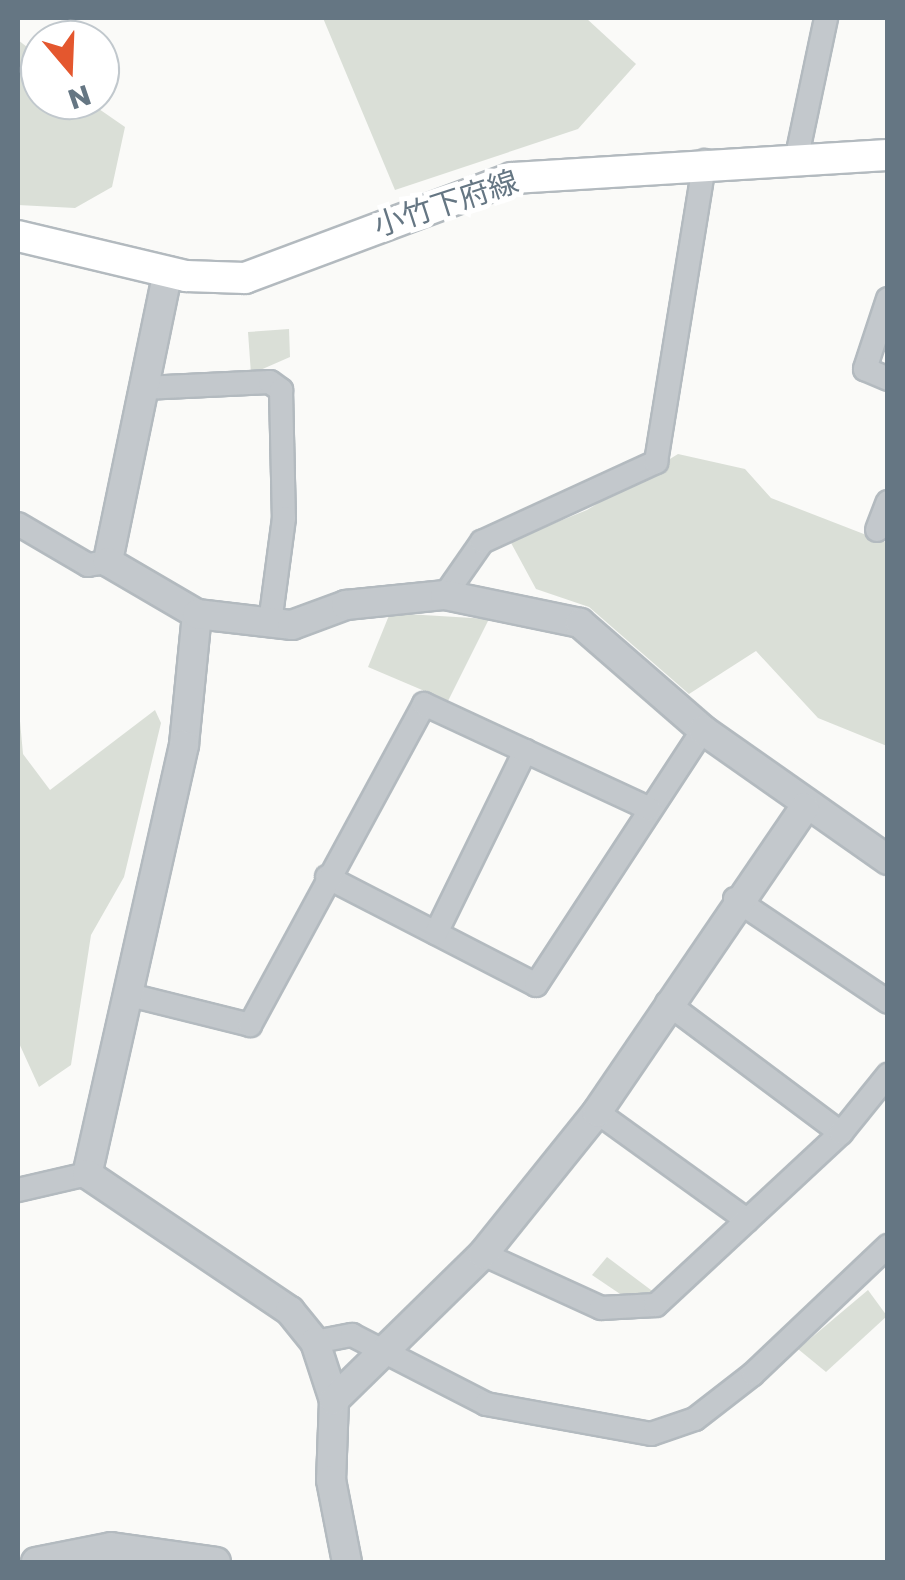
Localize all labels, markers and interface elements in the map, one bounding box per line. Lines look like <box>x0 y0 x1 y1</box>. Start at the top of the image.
north arrow <box>20 20 120 120</box>
text: N <box>63 75 96 119</box>
street label: 小竹下府線 <box>369 164 523 244</box>

